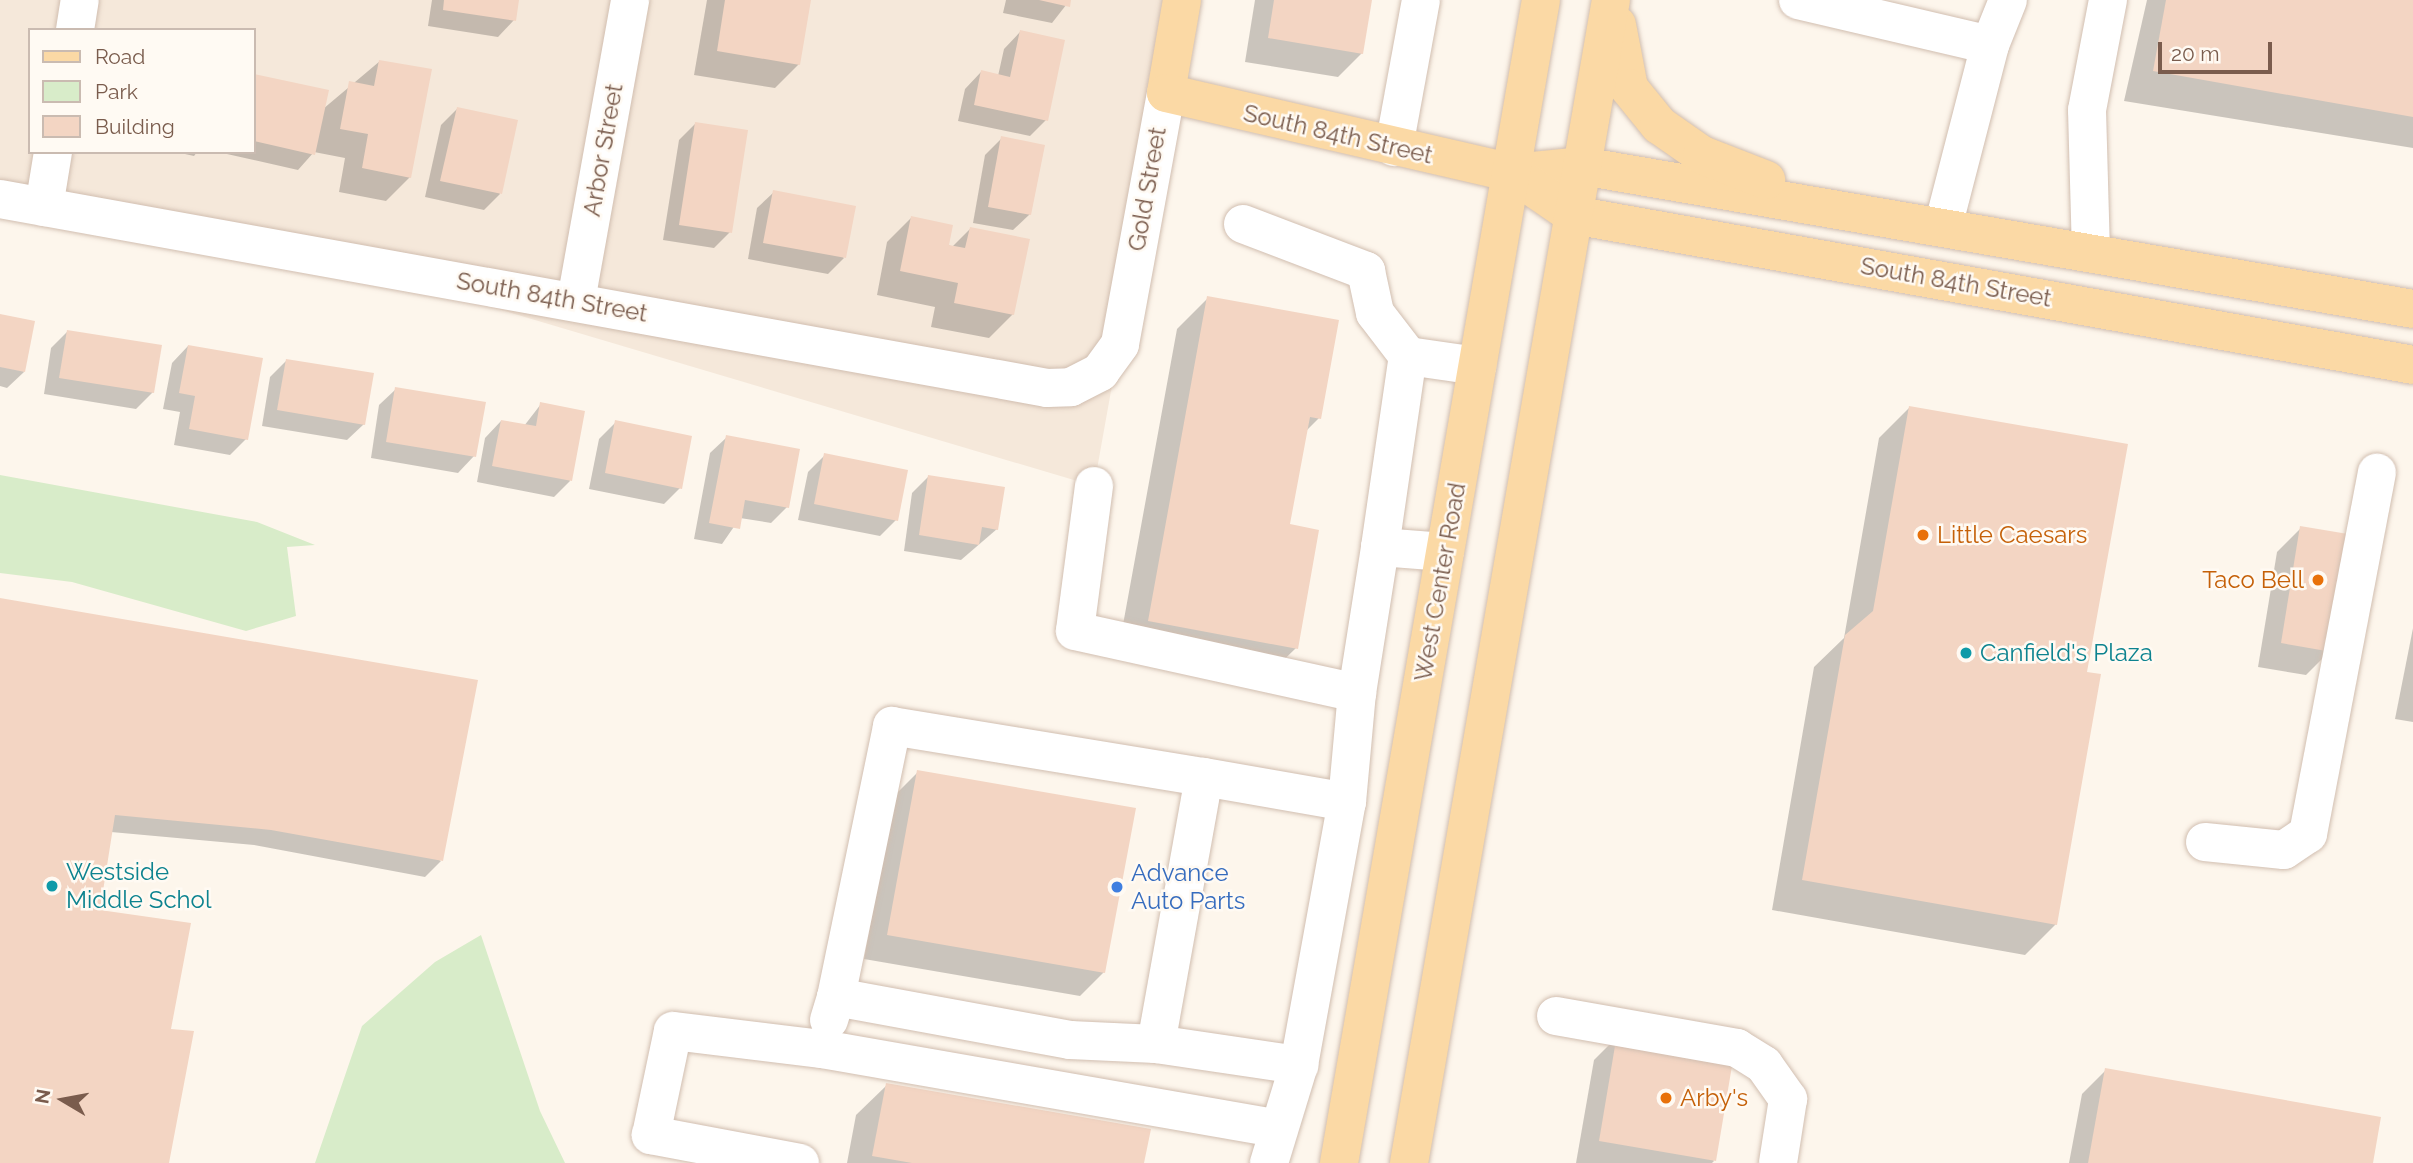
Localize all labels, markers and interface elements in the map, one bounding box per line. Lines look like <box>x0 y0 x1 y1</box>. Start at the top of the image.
legend <box>28 28 256 154</box>
scale bar <box>2161 28 2275 72</box>
text: 20 m <box>2171 41 2219 66</box>
text: Road <box>95 44 145 69</box>
text: Park <box>95 79 138 104</box>
street label: Arbor Street <box>577 81 629 219</box>
street label: South 84th Street <box>1241 98 1435 170</box>
text: Building <box>95 114 175 139</box>
street label: Gold Street <box>1122 125 1172 253</box>
street label: South 84th Street <box>1858 251 2054 313</box>
street label: South 84th Street <box>454 266 650 328</box>
street label: West Center Road <box>1408 480 1472 684</box>
place label: Little Caesars <box>1937 521 2087 549</box>
marker: Little Caesars <box>1915 527 1931 543</box>
place label: Taco Bell <box>2202 566 2304 594</box>
marker: Taco Bell <box>2310 572 2326 588</box>
place label: Canfield's Plaza <box>1980 639 2153 667</box>
marker: Canfield's Plaza <box>1958 645 1974 661</box>
place label: Westside Middle Schol <box>66 858 211 914</box>
place label: Advance Auto Parts <box>1131 859 1245 915</box>
marker: Westside Middle Schol <box>44 878 60 894</box>
marker: Advance Auto Parts <box>1109 879 1125 895</box>
north arrow <box>28 1065 98 1135</box>
place label: Arby's <box>1680 1084 1748 1112</box>
text: N <box>30 1087 54 1105</box>
marker: Arby's <box>1658 1090 1674 1106</box>

